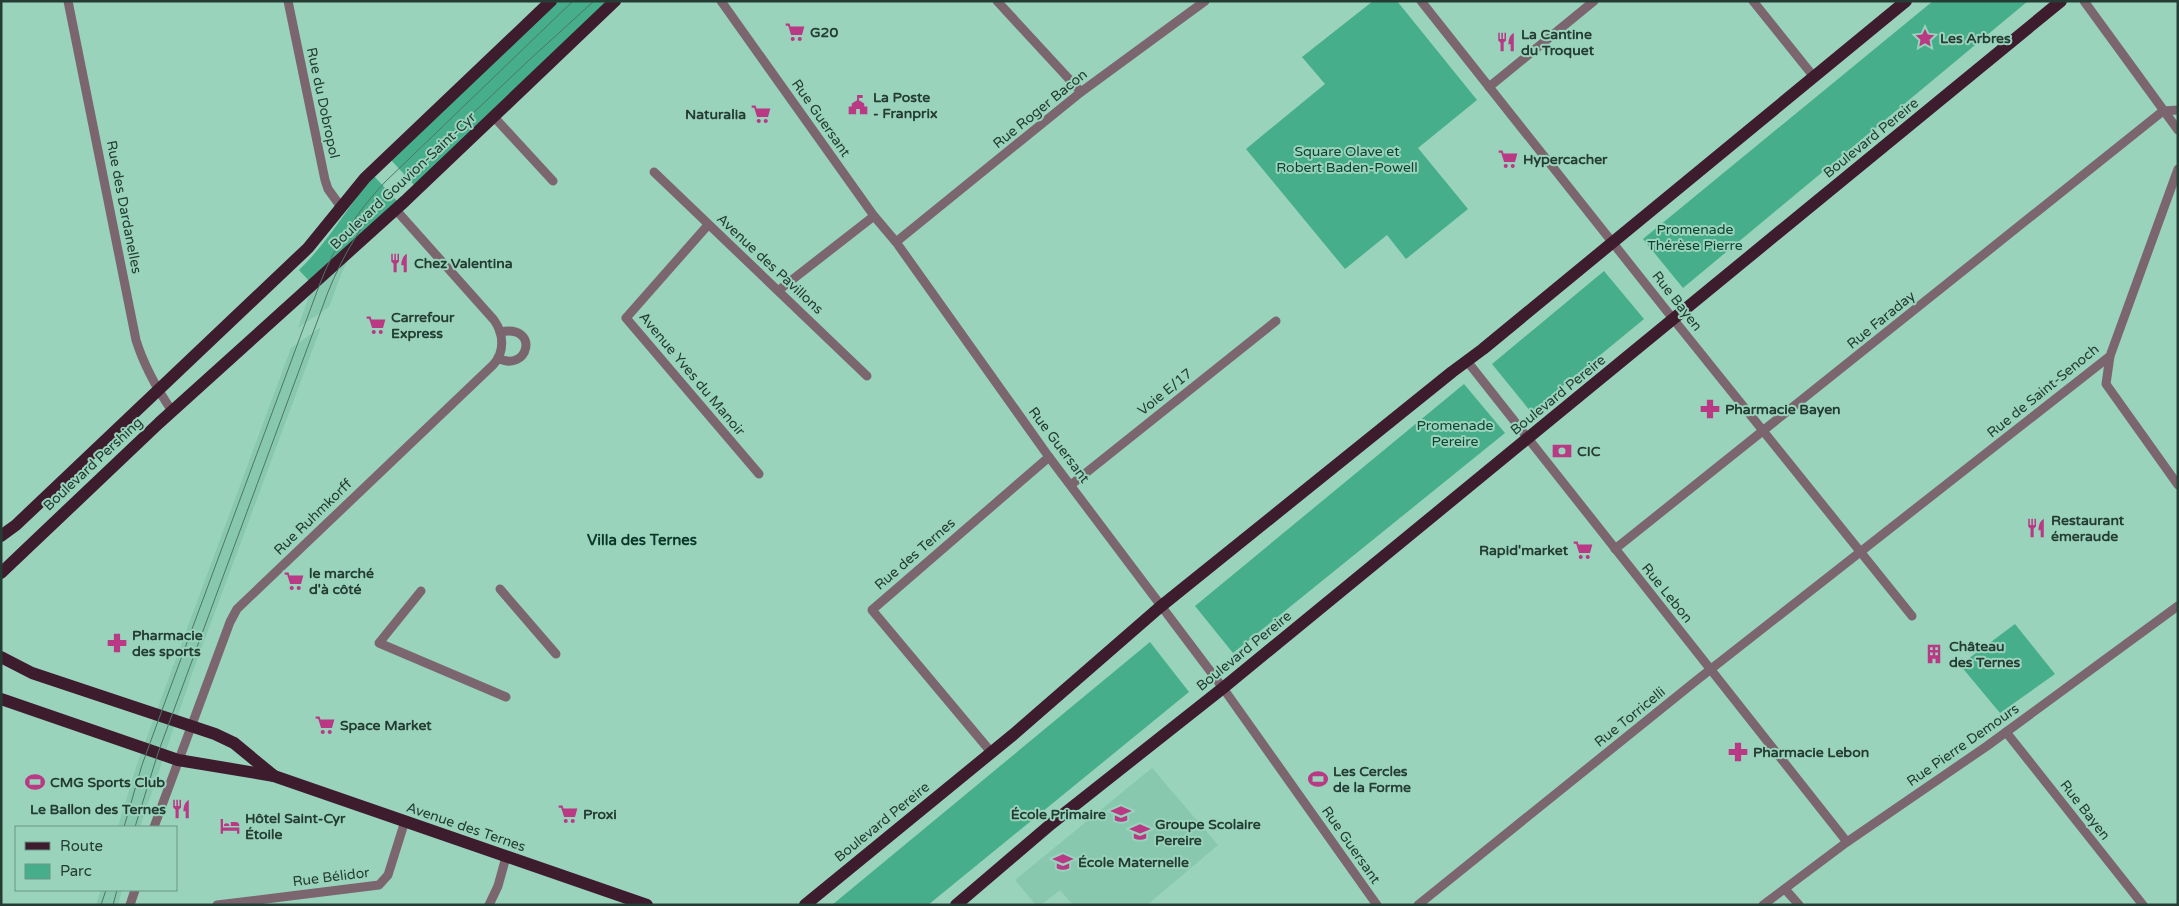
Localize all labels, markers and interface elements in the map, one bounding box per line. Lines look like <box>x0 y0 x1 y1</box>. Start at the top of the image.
supermarket icon: G20 <box>784 21 806 43</box>
place label: G20 <box>810 24 838 41</box>
place label: La Cantine du Troquet <box>1521 26 1595 59</box>
place icon: Les Arbres <box>1914 27 1936 49</box>
place label: Les Arbres <box>1940 30 2011 47</box>
restaurant icon: La Cantine du Troquet <box>1495 31 1517 53</box>
street label: Rue du Dobropol <box>303 46 343 160</box>
street label: Rue Roger Bacon <box>989 66 1091 152</box>
street label: Rue Guersant <box>788 76 854 161</box>
place label: La Poste - Franprix <box>873 89 938 122</box>
public building icon: La Poste - Franprix <box>847 94 869 116</box>
street label: Boulevard Pereire <box>1820 94 1922 182</box>
supermarket icon: Naturalia <box>750 103 772 125</box>
place label: Naturalia <box>685 106 746 123</box>
street label: Boulevard Gouvion-Saint-Cyr <box>327 108 480 253</box>
street label: Rue des Dardanelles <box>103 139 145 275</box>
park label: Square Olave et Robert Baden-Powell <box>1276 143 1418 176</box>
supermarket icon: Hypercacher <box>1497 148 1519 170</box>
place label: Hypercacher <box>1523 151 1608 168</box>
street label: Avenue des Pavillons <box>713 210 827 318</box>
park label: Promenade Thérèse Pierre <box>1647 221 1743 254</box>
restaurant icon: Chez Valentina <box>388 252 410 274</box>
place label: Chez Valentina <box>414 255 513 272</box>
street label: Rue Bayen <box>1648 268 1706 334</box>
street label: Rue Faraday <box>1844 287 1919 353</box>
place label: Carrefour Express <box>391 309 455 342</box>
street label: Avenue Yves du Manoir <box>635 309 749 440</box>
supermarket icon: Carrefour Express <box>365 314 387 336</box>
street label: Rue de Saint-Senoch <box>1984 341 2102 441</box>
street label: Boulevard Pereire <box>1507 351 1609 439</box>
street label: Voie E/17 <box>1134 365 1196 419</box>
pharmacy icon: Pharmacie Bayen <box>1699 398 1721 420</box>
place label: Pharmacie Bayen <box>1725 401 1841 418</box>
street label: Rue Guersant <box>1025 404 1093 487</box>
street label: Boulevard Pershing <box>40 414 146 514</box>
park label: Promenade Pereire <box>1417 417 1494 450</box>
bank icon: CIC <box>1551 440 1573 462</box>
place label: CIC <box>1577 443 1601 460</box>
street label: Rue Ruhmkorff <box>270 475 356 559</box>
place label: Restaurant émeraude <box>2051 512 2125 545</box>
street label: Rue des Ternes <box>871 514 959 594</box>
restaurant icon: Restaurant émeraude <box>2025 517 2047 539</box>
district label: Villa des Ternes <box>587 531 697 549</box>
supermarket icon: Rapid'market <box>1572 539 1594 561</box>
place label: Rapid'market <box>1479 542 1569 559</box>
street label: Rue Lebon <box>1638 560 1696 626</box>
place label: le marché d'à côté <box>309 565 374 598</box>
supermarket icon: le marché d'à côté <box>283 570 305 592</box>
street label: Boulevard Pereire <box>1193 607 1295 695</box>
place label: Pharmacie des sports <box>132 627 203 660</box>
pharmacy icon: Pharmacie des sports <box>106 632 128 654</box>
place label: Château des Ternes <box>1949 638 2020 671</box>
building icon: Château des Ternes <box>1923 643 1945 665</box>
street label: Rue Torricelli <box>1591 683 1669 751</box>
street label: Rue Pierre Demours <box>1904 700 2023 790</box>
supermarket icon: Space Market <box>314 714 336 736</box>
place label: Space Market <box>340 717 432 734</box>
pharmacy icon: Pharmacie Lebon <box>1727 741 1749 763</box>
place label: Pharmacie Lebon <box>1753 744 1869 761</box>
place label: Les Cercles de la Forme <box>1333 763 1411 796</box>
sports icon: Les Cercles de la Forme <box>1307 768 1329 790</box>
sports icon: CMG Sports Club <box>24 771 46 793</box>
place label: CMG Sports Club <box>50 774 165 791</box>
street label: Rue Bayen <box>2056 777 2114 843</box>
street label: Boulevard Pereire <box>831 778 933 866</box>
restaurant icon: Le Ballon des Ternes <box>170 798 192 820</box>
street label: Avenue des Ternes <box>404 799 528 855</box>
place label: Le Ballon des Ternes <box>30 801 166 818</box>
supermarket icon: Proxi <box>557 803 579 825</box>
school or university icon: École Primaire <box>1110 803 1132 825</box>
street label: Rue Guersant <box>1318 803 1384 888</box>
place label: Proxi <box>583 806 617 823</box>
place label: École Primaire <box>1011 806 1106 823</box>
place label: Hôtel Saint-Cyr Étoile <box>245 810 346 843</box>
hotel icon: Hôtel Saint-Cyr Étoile <box>219 815 241 837</box>
place label: Groupe Scolaire Pereire <box>1155 816 1261 849</box>
school or university icon: Groupe Scolaire Pereire <box>1129 821 1151 843</box>
legend <box>15 826 178 891</box>
text: Route <box>60 837 103 855</box>
school or university icon: École Maternelle <box>1052 851 1074 873</box>
place label: École Maternelle <box>1078 854 1189 871</box>
text: Parc <box>60 862 92 880</box>
street label: Rue Bélidor <box>292 864 371 890</box>

